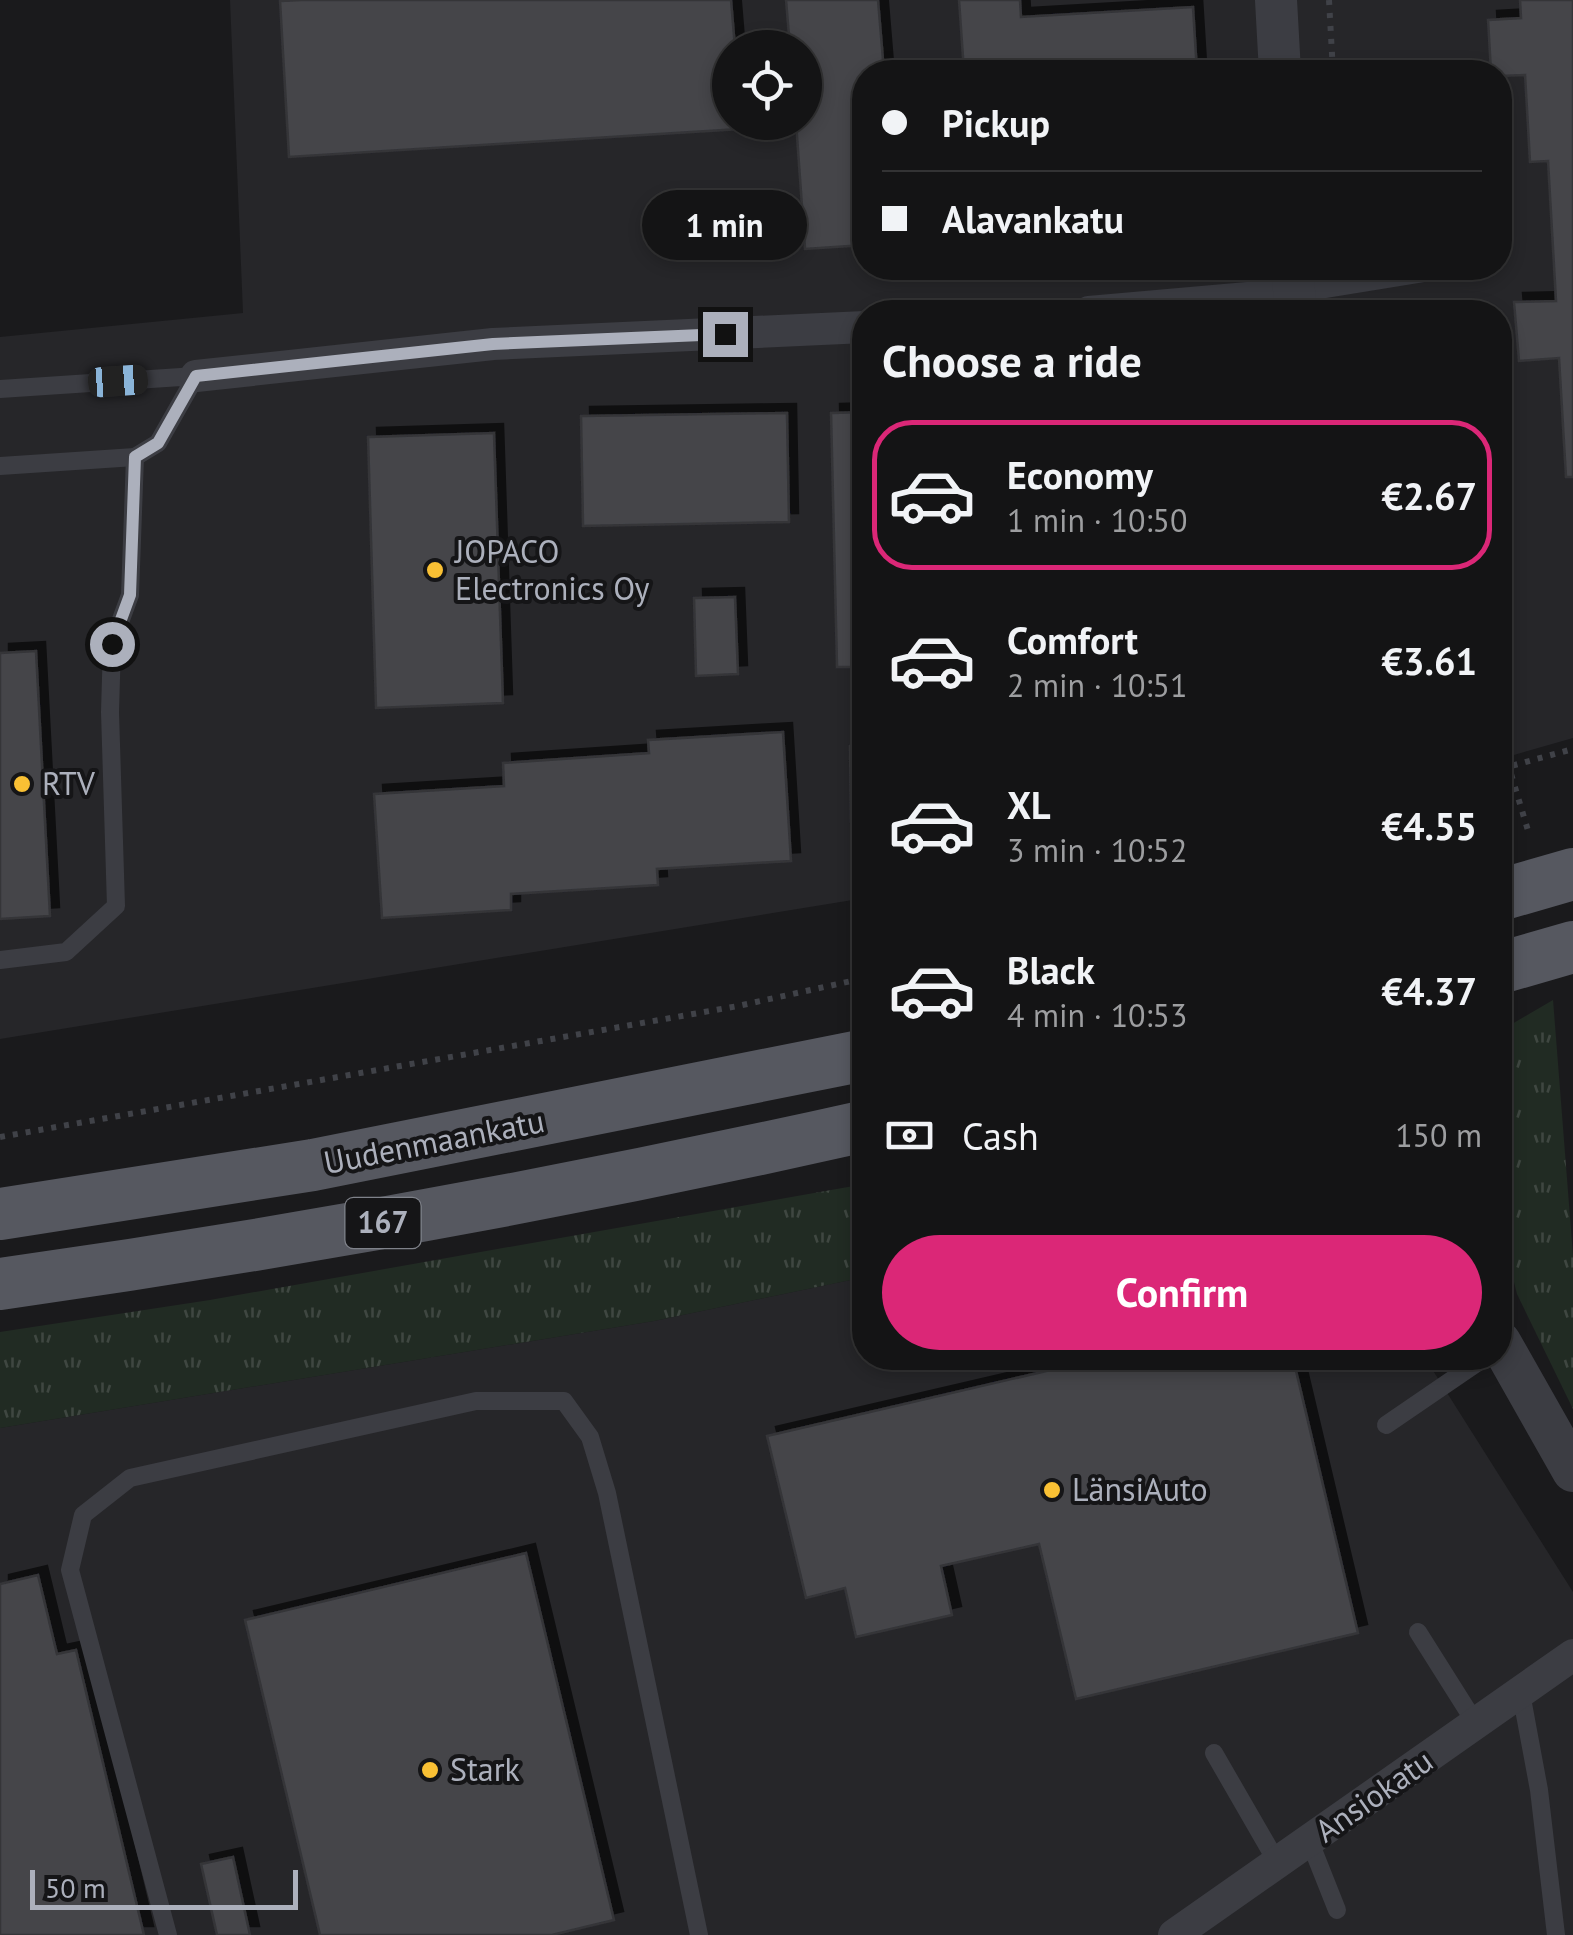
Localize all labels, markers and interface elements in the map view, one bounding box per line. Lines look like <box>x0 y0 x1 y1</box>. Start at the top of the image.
map controls <box>712 30 822 140</box>
button: locate <box>712 30 822 140</box>
text: Pickup <box>942 98 1050 147</box>
callout: 1 min <box>642 189 808 259</box>
text: Alavankatu <box>942 194 1124 243</box>
text: 1 min <box>685 204 764 246</box>
route end <box>703 312 748 357</box>
text: Choose a ride <box>882 331 1142 389</box>
car <box>87 364 149 398</box>
icon: car <box>887 450 977 540</box>
text: Economy <box>1007 450 1153 499</box>
text: €2.67 <box>1381 471 1477 520</box>
text: 1 min · 10:50 <box>1007 499 1187 541</box>
place label: JOPACO Electronics Oy <box>453 530 650 609</box>
marker: JOPACO Electronics Oy <box>424 559 446 581</box>
icon: car <box>887 615 977 705</box>
text: Comfort <box>1007 615 1138 664</box>
route start <box>90 622 135 667</box>
text: €3.61 <box>1381 636 1477 685</box>
text: 2 min · 10:51 <box>1007 664 1187 706</box>
place label: RTV <box>42 762 96 804</box>
marker: RTV <box>11 773 33 795</box>
icon: car <box>887 780 977 870</box>
text: XL <box>1007 780 1051 829</box>
text: €4.55 <box>1381 801 1477 850</box>
text: 3 min · 10:52 <box>1007 829 1187 871</box>
icon: car <box>887 945 977 1035</box>
text: Black <box>1007 945 1095 994</box>
text: €4.37 <box>1381 966 1477 1015</box>
text: 4 min · 10:53 <box>1007 994 1187 1036</box>
street label: Uudenmaankatu <box>320 1099 548 1183</box>
icon: cash <box>882 1108 937 1163</box>
text: Cash <box>962 1111 1039 1160</box>
text: 150 m <box>1395 1114 1482 1156</box>
road number: 167 <box>346 1198 420 1248</box>
button: Confirm <box>882 1235 1482 1350</box>
place label: LänsiAuto <box>1072 1468 1208 1510</box>
marker: LänsiAuto <box>1041 1479 1063 1501</box>
street label: Ansiokatu <box>1306 1739 1441 1851</box>
place label: Stark <box>450 1748 521 1790</box>
marker: Stark <box>419 1759 441 1781</box>
scale bar <box>30 1865 298 1910</box>
text: 50 m <box>45 1869 106 1906</box>

